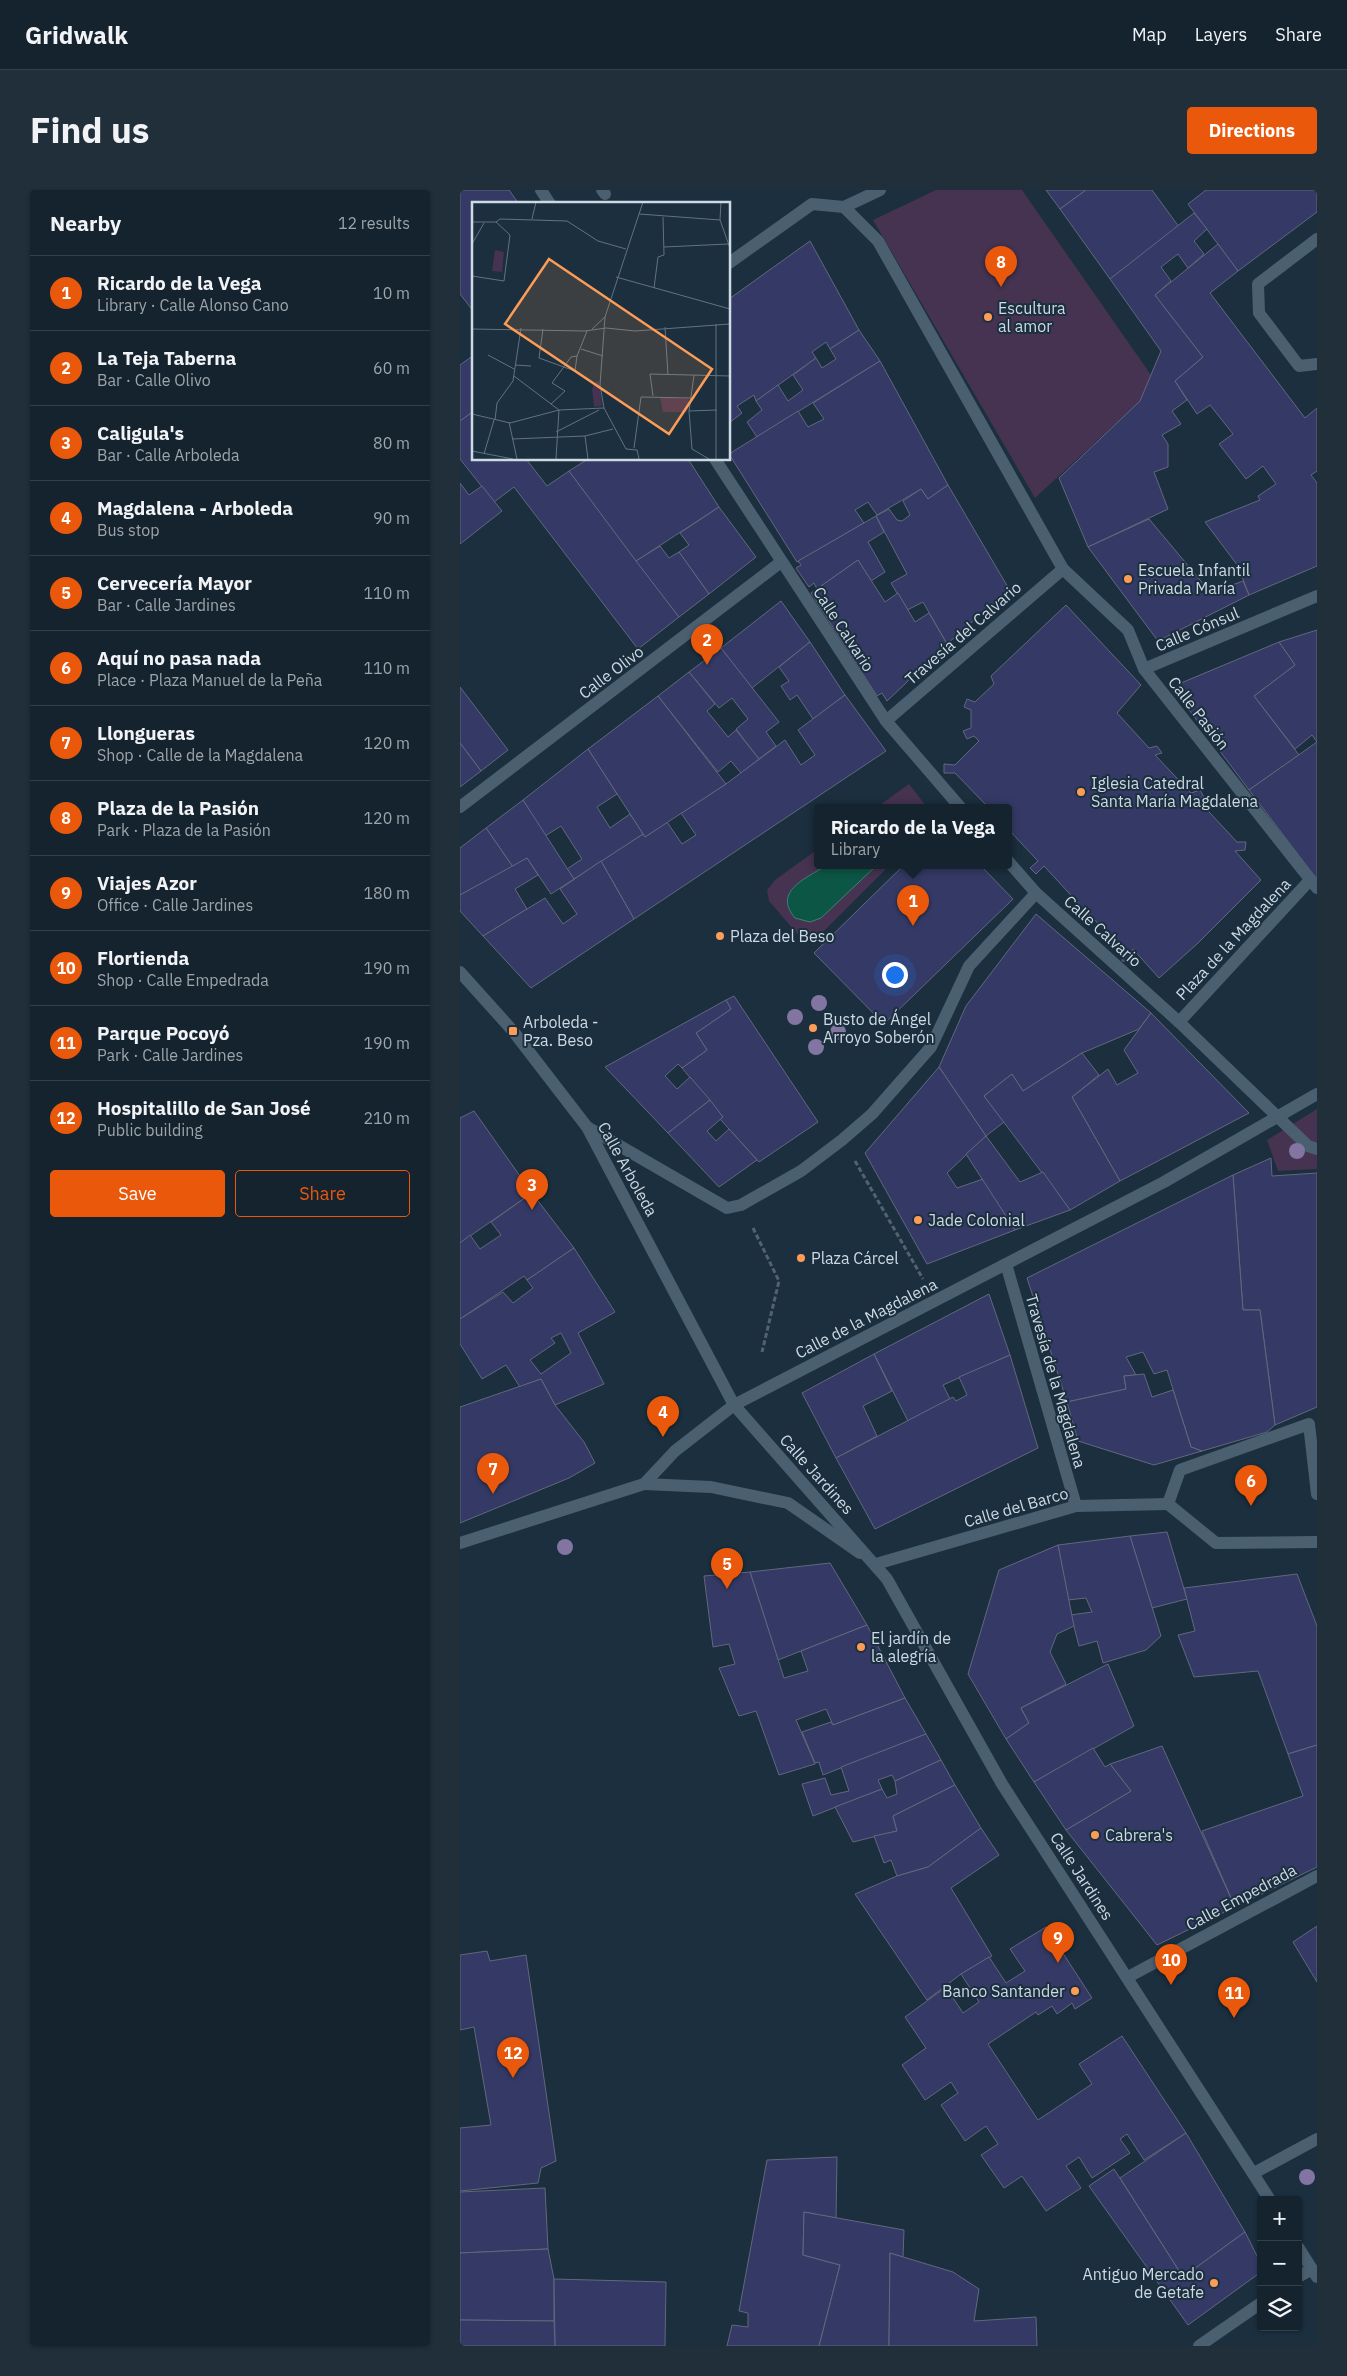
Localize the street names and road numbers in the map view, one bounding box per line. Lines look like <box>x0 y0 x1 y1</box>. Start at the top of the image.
street label: Travesía del Calvario <box>901 577 1025 689</box>
street label: Calle Calvario <box>809 583 879 675</box>
street label: Calle Cónsul <box>1152 602 1242 656</box>
street label: Calle Olivo <box>575 641 647 703</box>
street label: Calle Pasión <box>1164 672 1234 754</box>
street label: Plaza de la Magdalena <box>1171 874 1295 1004</box>
street label: Calle Calvario <box>1060 891 1146 971</box>
street label: Calle Arboleda <box>594 1118 662 1220</box>
street label: Calle de la Magdalena <box>792 1273 941 1362</box>
street label: Travesía de la Magdalena <box>1022 1292 1091 1471</box>
street label: Calle Jardines <box>776 1430 858 1518</box>
street label: Calle del Barco <box>962 1483 1070 1531</box>
street label: Calle Jardines <box>1046 1828 1118 1924</box>
street label: Calle Empedrada <box>1182 1859 1300 1935</box>

